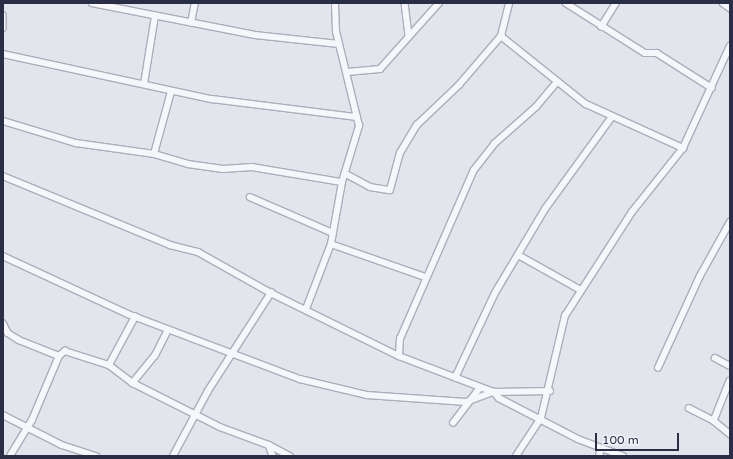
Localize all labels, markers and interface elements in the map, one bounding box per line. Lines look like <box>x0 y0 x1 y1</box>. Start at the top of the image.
scale bar <box>597 425 681 451</box>
text: 100 m <box>602 433 639 447</box>

